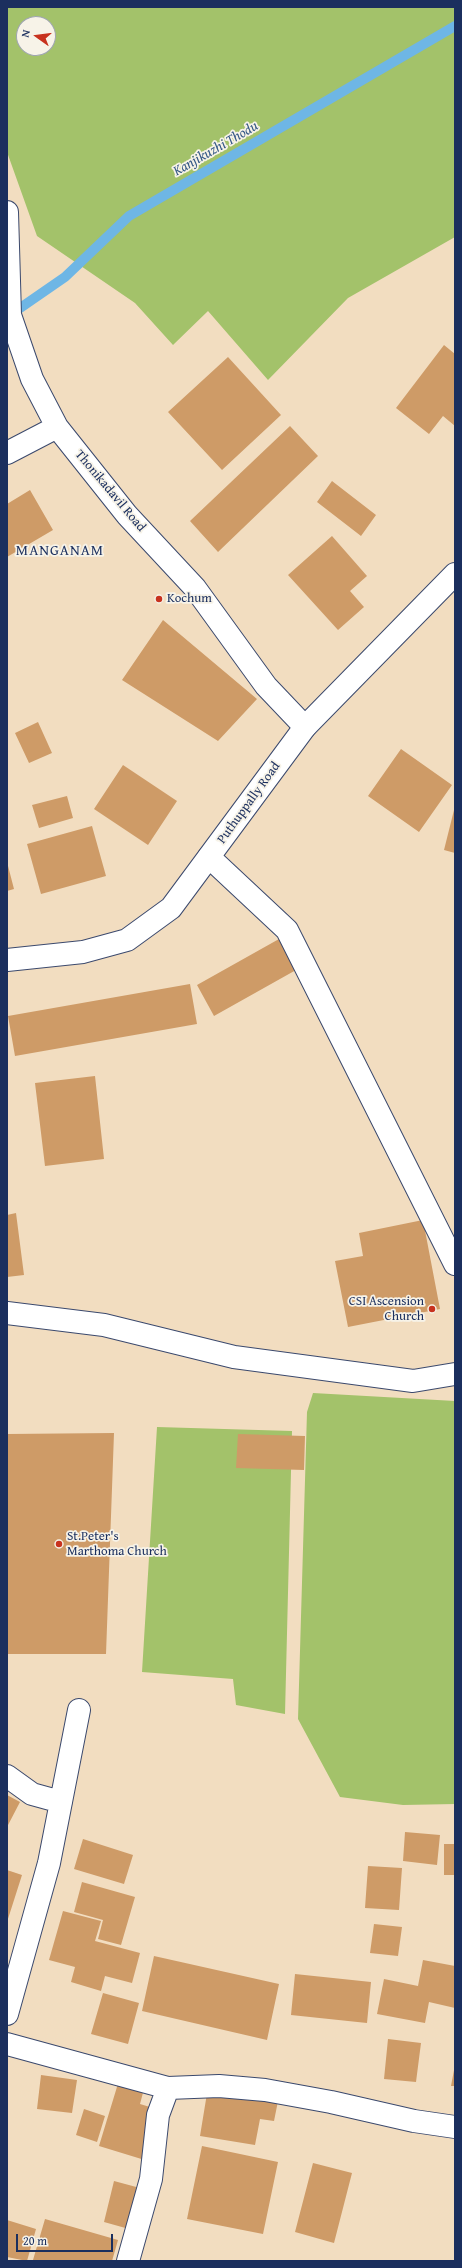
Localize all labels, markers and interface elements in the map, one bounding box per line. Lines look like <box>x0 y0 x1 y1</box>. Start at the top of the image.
north arrow <box>16 16 56 56</box>
text: N <box>17 28 34 39</box>
water label: Kanjikuzhi Thodu <box>171 118 261 180</box>
street label: Thonikadavil Road <box>71 447 149 535</box>
district label: MANGANAM <box>16 542 104 560</box>
place label: Kochum <box>167 591 212 607</box>
marker: Kochum <box>154 594 164 604</box>
street label: Puthuppally Road <box>214 759 284 847</box>
place label: CSI Ascension Church <box>349 1294 424 1325</box>
marker: CSI Ascension Church <box>427 1304 437 1314</box>
place label: St.Peter's Marthoma Church <box>67 1529 167 1560</box>
marker: St.Peter's Marthoma Church <box>54 1539 64 1549</box>
scale bar <box>18 2226 115 2252</box>
text: 20 m <box>23 2232 47 2249</box>

